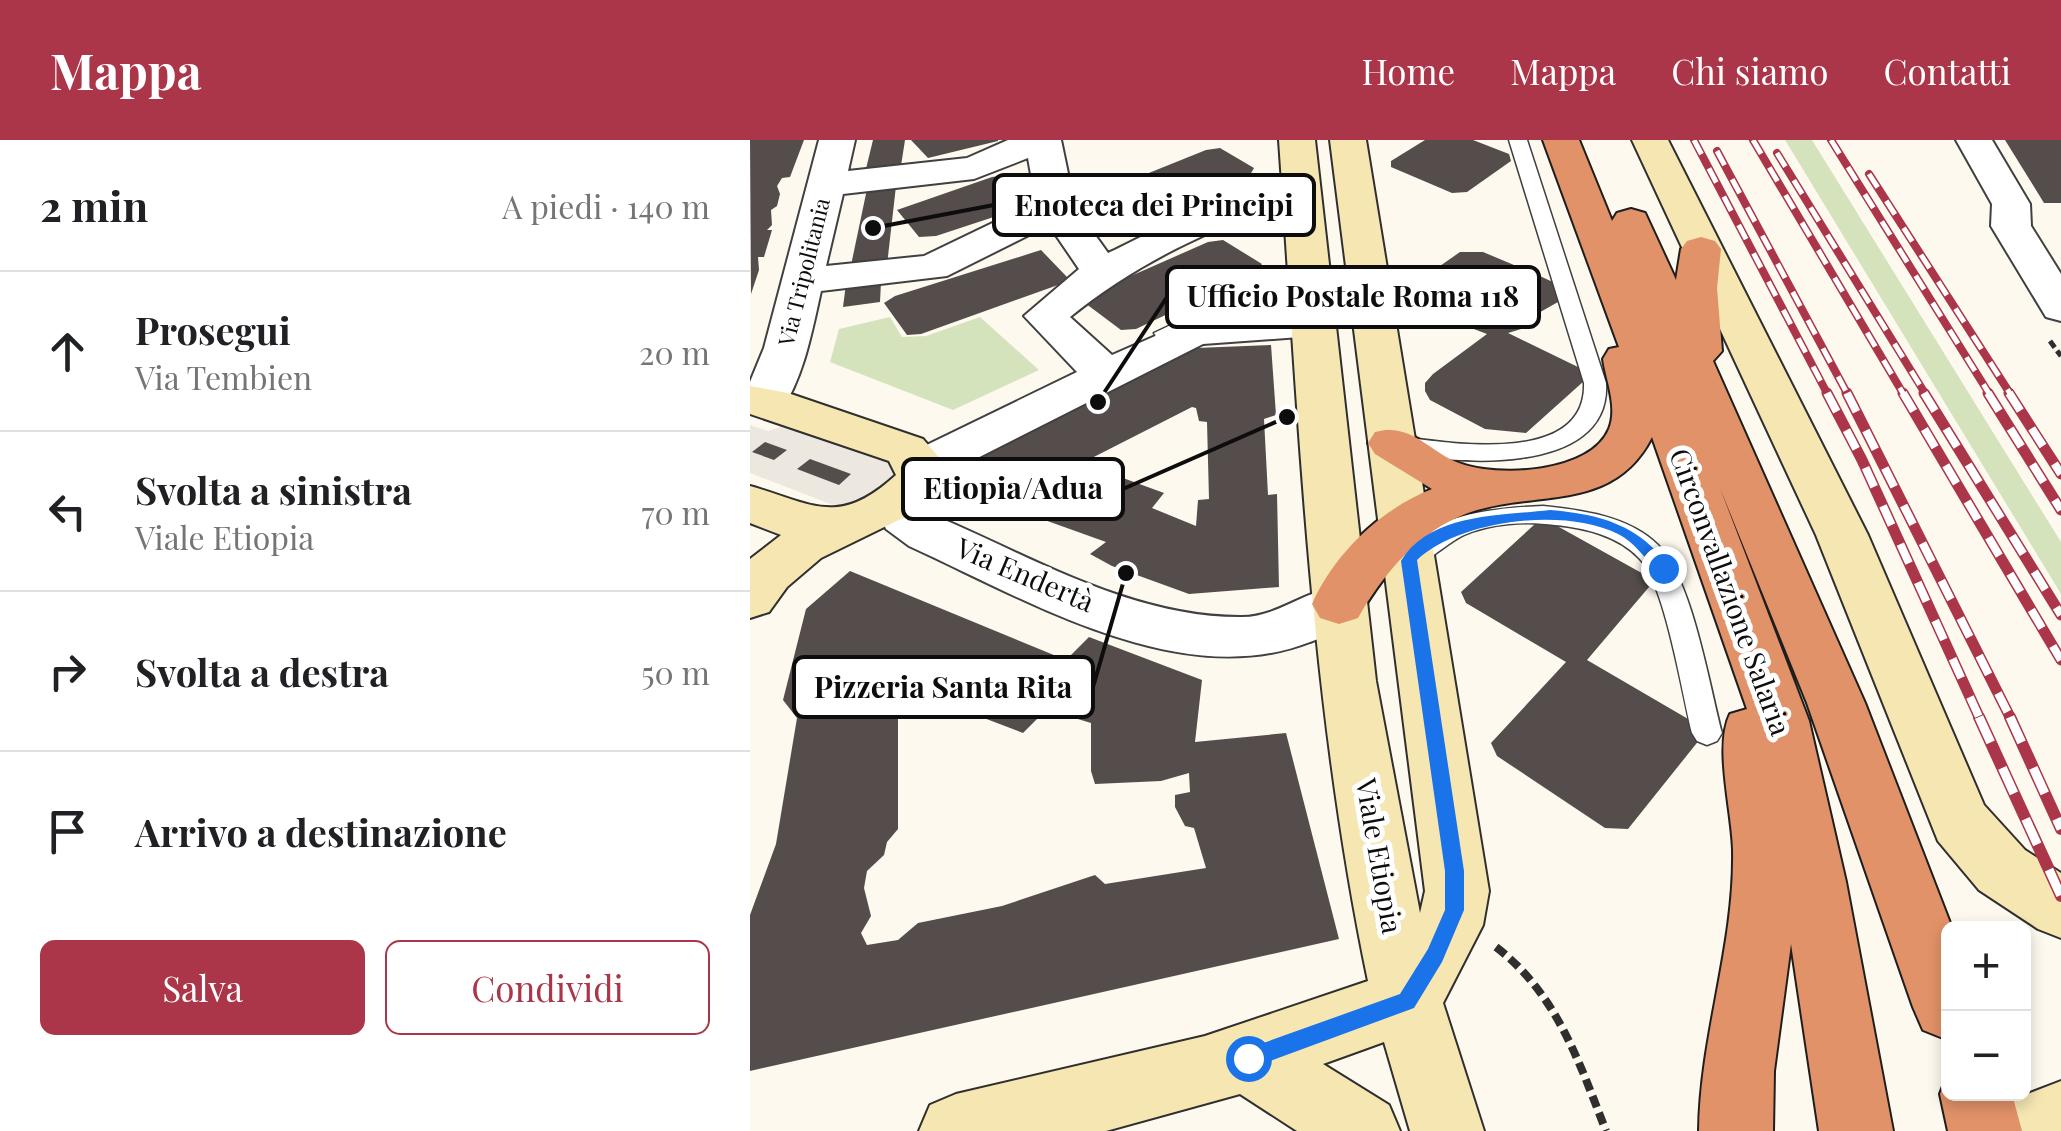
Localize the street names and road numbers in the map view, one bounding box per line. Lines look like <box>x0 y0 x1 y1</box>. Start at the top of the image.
street label: Via Tripolitania <box>770 194 836 350</box>
street label: Circonvallazione Salaria <box>1662 443 1801 740</box>
street label: Via Endertà <box>950 528 1100 619</box>
street label: Viale Etiopia <box>1348 774 1412 936</box>

